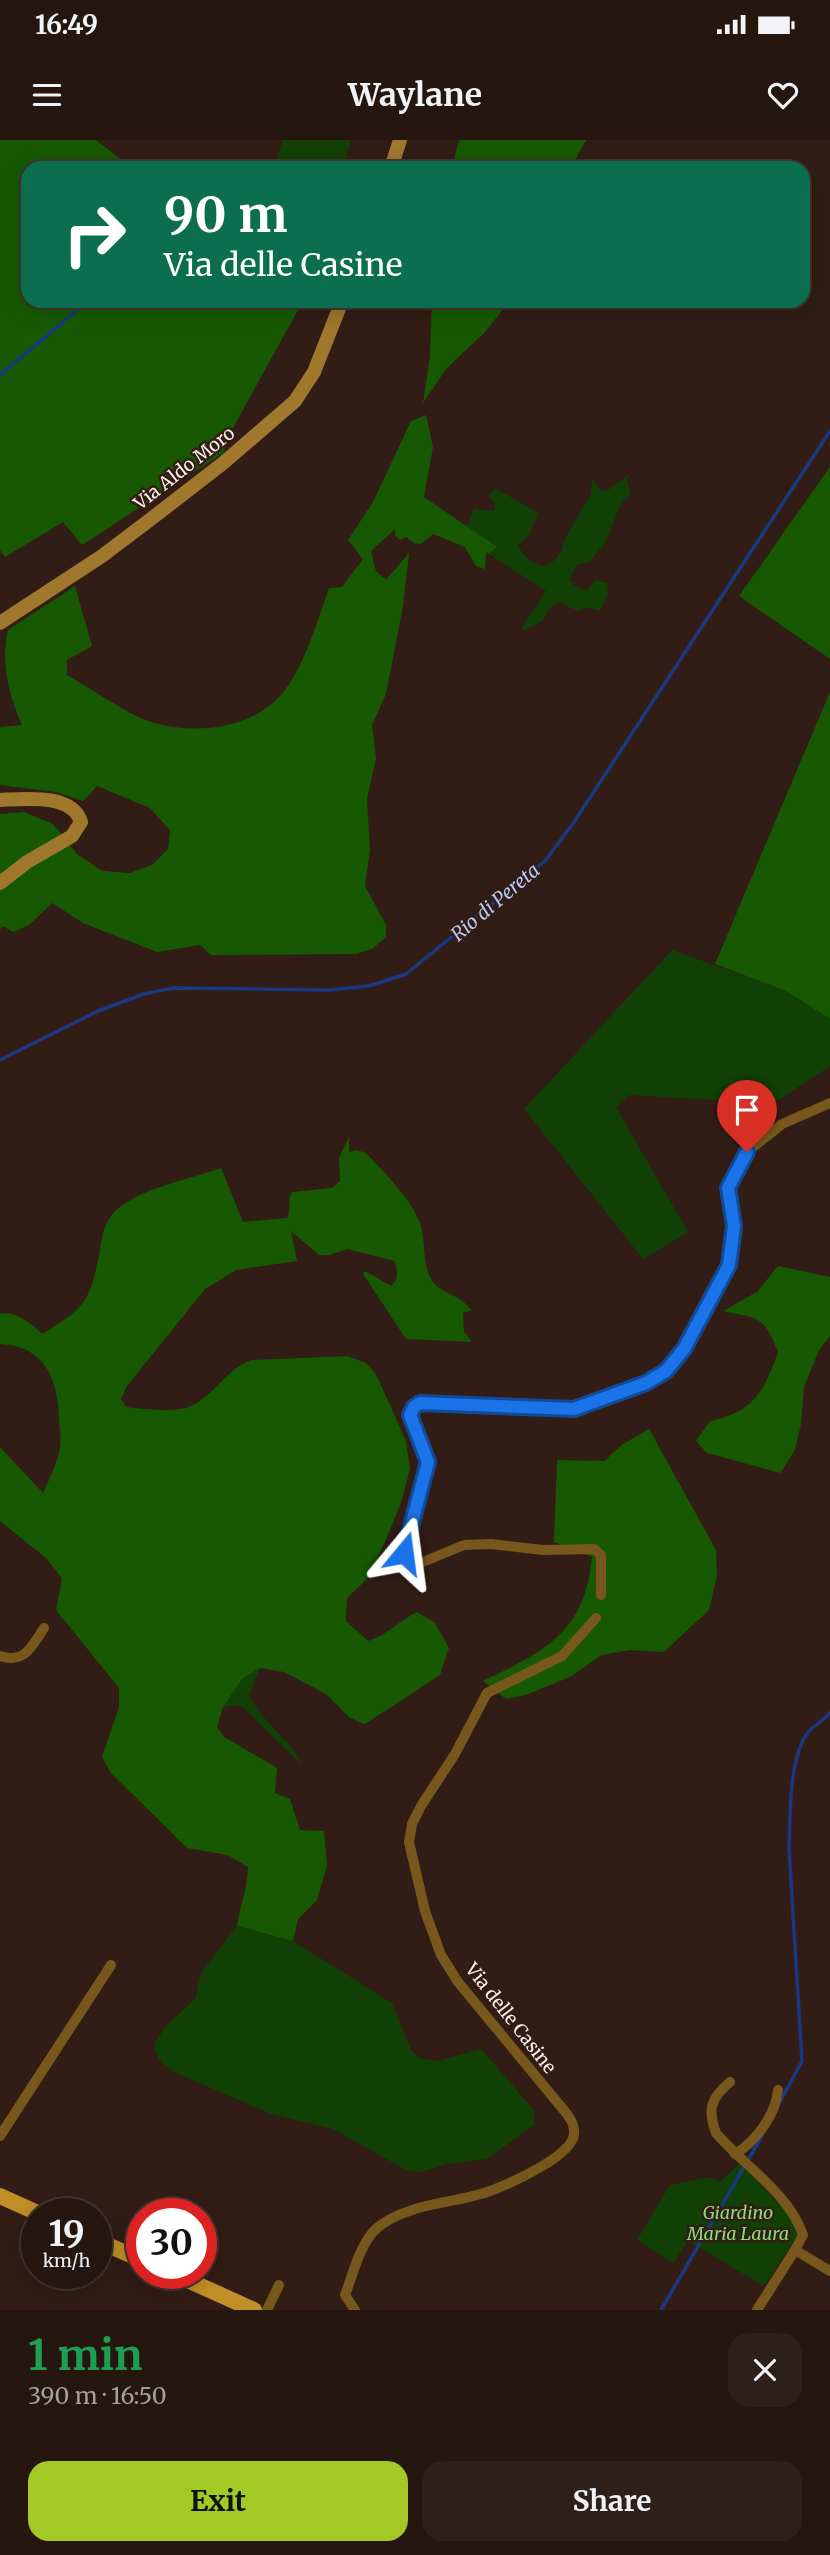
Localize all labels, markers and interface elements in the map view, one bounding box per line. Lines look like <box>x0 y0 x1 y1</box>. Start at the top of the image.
text: 16:49 <box>35 8 98 41</box>
text: Waylane <box>348 75 482 115</box>
icon: menu <box>28 76 66 114</box>
icon: heart <box>764 76 802 114</box>
text: 90 m <box>164 184 288 245</box>
icon: right <box>49 189 140 280</box>
text: Via delle Casine <box>164 245 403 285</box>
street label: Via Aldo Moro <box>128 421 239 515</box>
water label: Rio di Pereta <box>446 858 544 946</box>
pin <box>717 1080 777 1152</box>
icon: arrive <box>728 1091 766 1129</box>
position arrow <box>367 1516 441 1590</box>
street label: Via delle Casine <box>460 1957 561 2078</box>
speed limit sign: 30 <box>126 2198 217 2289</box>
park label: Giardino Maria Laura <box>686 2201 789 2245</box>
text: 19 <box>48 2212 85 2256</box>
text: km/h <box>43 2249 90 2272</box>
text: 1 min <box>28 2329 142 2381</box>
button: close <box>728 2333 802 2407</box>
text: 390 m · 16:50 <box>28 2381 167 2410</box>
button: Exit <box>28 2461 408 2541</box>
button: Share <box>422 2461 802 2541</box>

